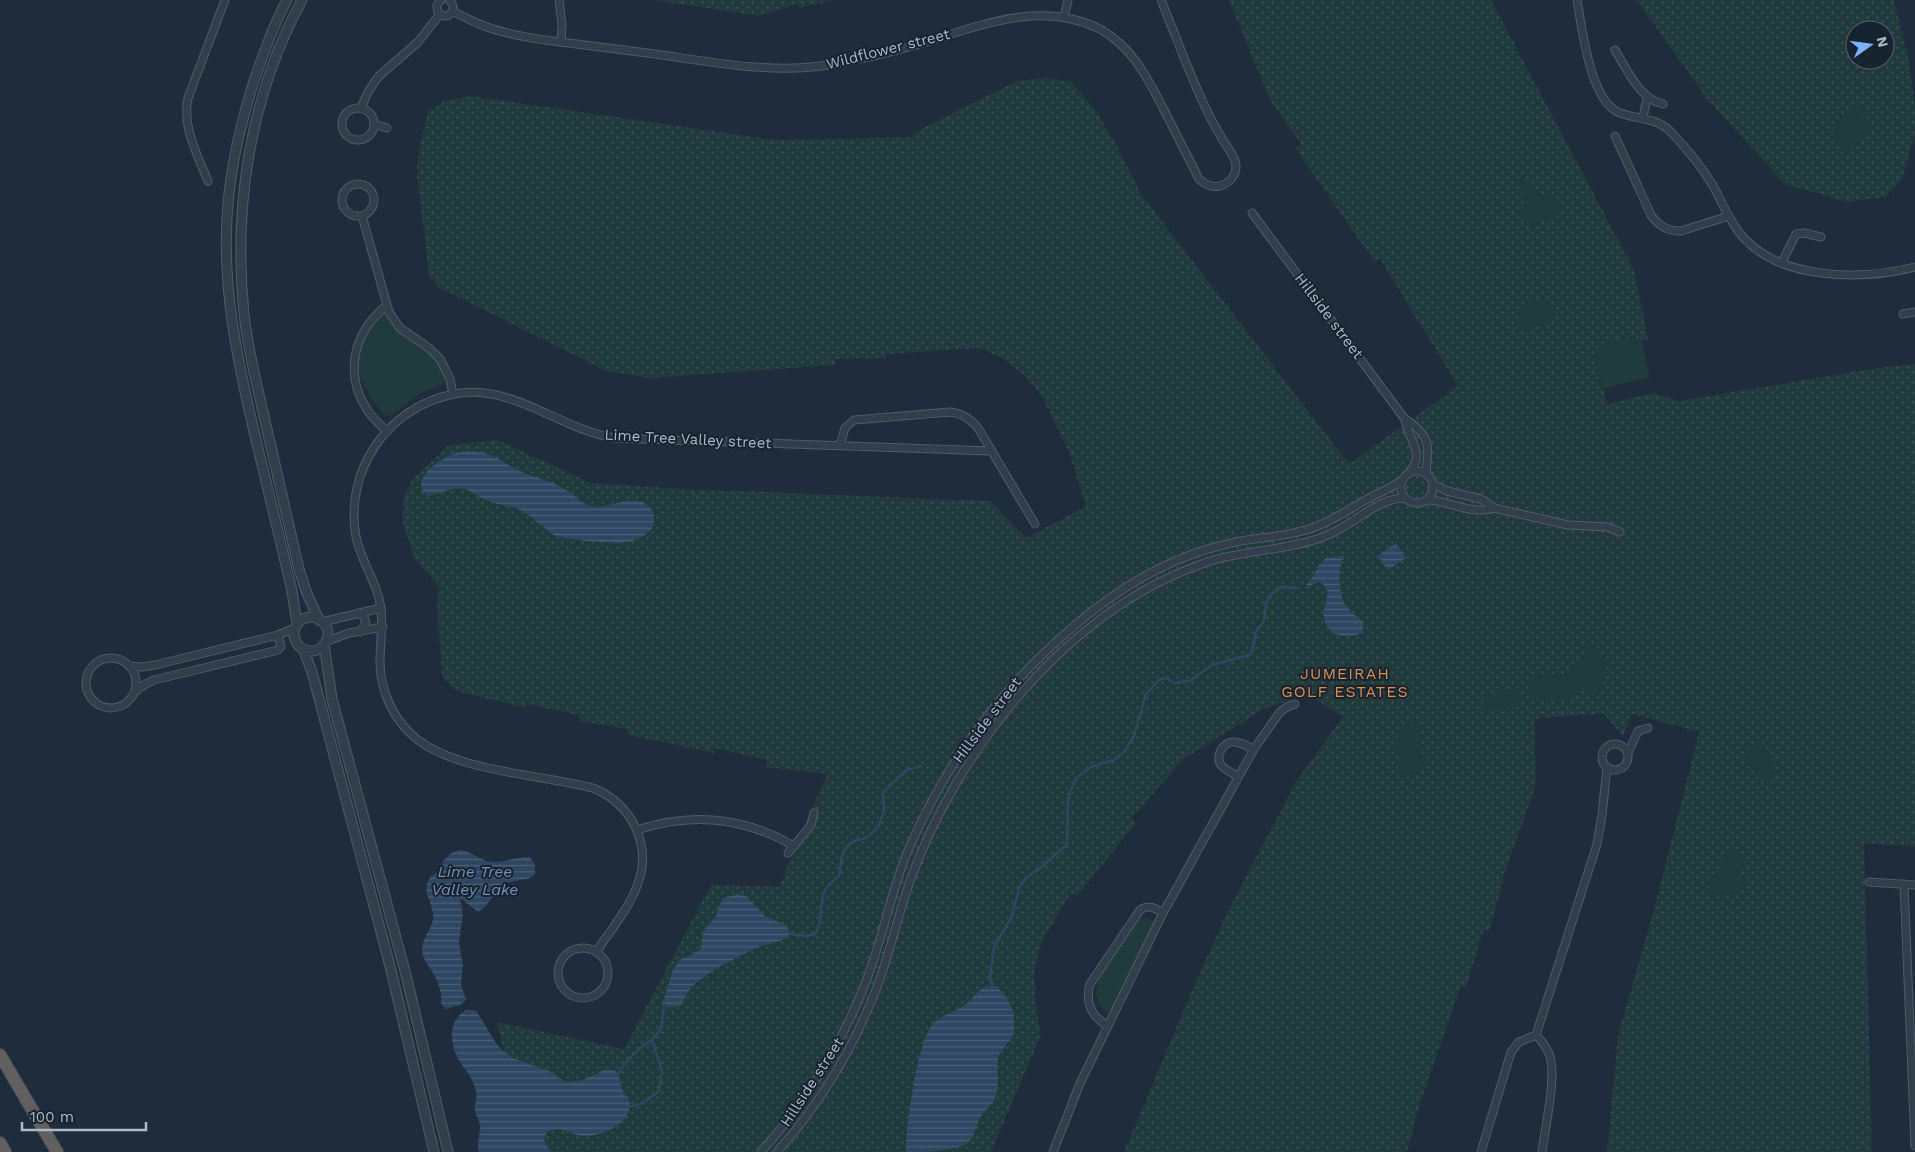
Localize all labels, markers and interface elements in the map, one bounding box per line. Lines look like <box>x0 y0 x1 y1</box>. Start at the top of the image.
north arrow <box>1845 20 1895 70</box>
street label: Wildflower street <box>824 25 952 73</box>
text: N <box>1874 35 1892 49</box>
street label: Hillside street <box>1291 270 1368 363</box>
street label: Lime Tree Valley street <box>604 426 773 452</box>
district label: JUMEIRAH GOLF ESTATES <box>1281 664 1409 701</box>
street label: Hillside street <box>949 673 1026 766</box>
water label: Lime Tree Valley Lake <box>431 862 519 899</box>
street label: Hillside street <box>776 1033 848 1130</box>
scale bar <box>22 1100 146 1132</box>
text: 100 m <box>30 1108 74 1126</box>

